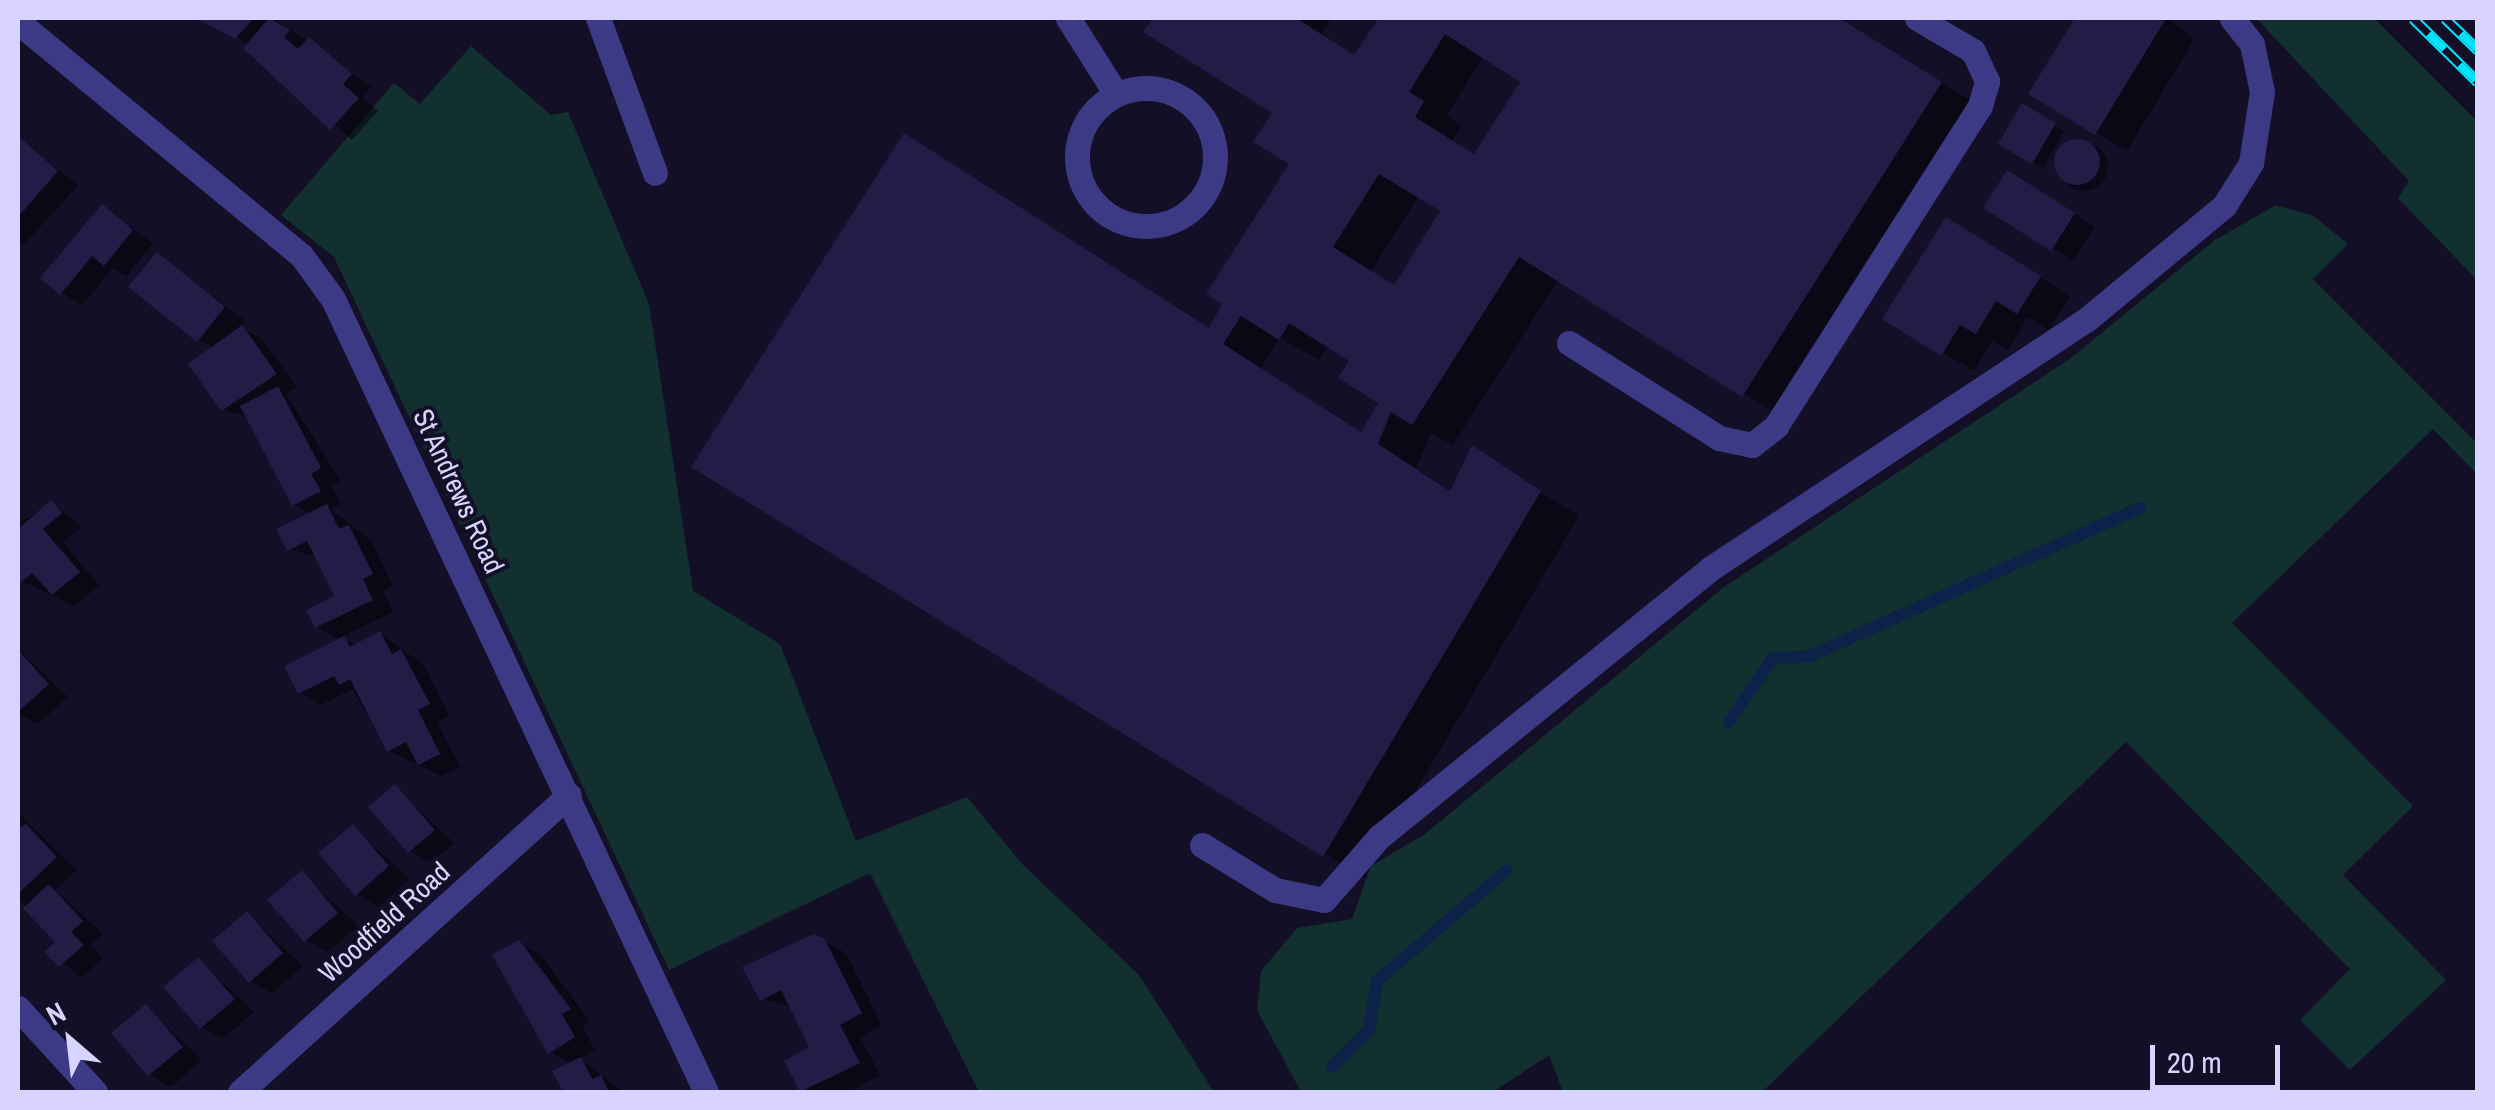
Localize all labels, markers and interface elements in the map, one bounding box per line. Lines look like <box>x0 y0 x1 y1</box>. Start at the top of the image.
street label: St Andrews Road <box>406 403 512 579</box>
street label: Woodfield Road <box>312 855 456 989</box>
north arrow <box>20 990 120 1090</box>
text: N <box>40 993 72 1034</box>
scale bar <box>2155 1025 2285 1087</box>
text: 20 m <box>2167 1042 2222 1082</box>

